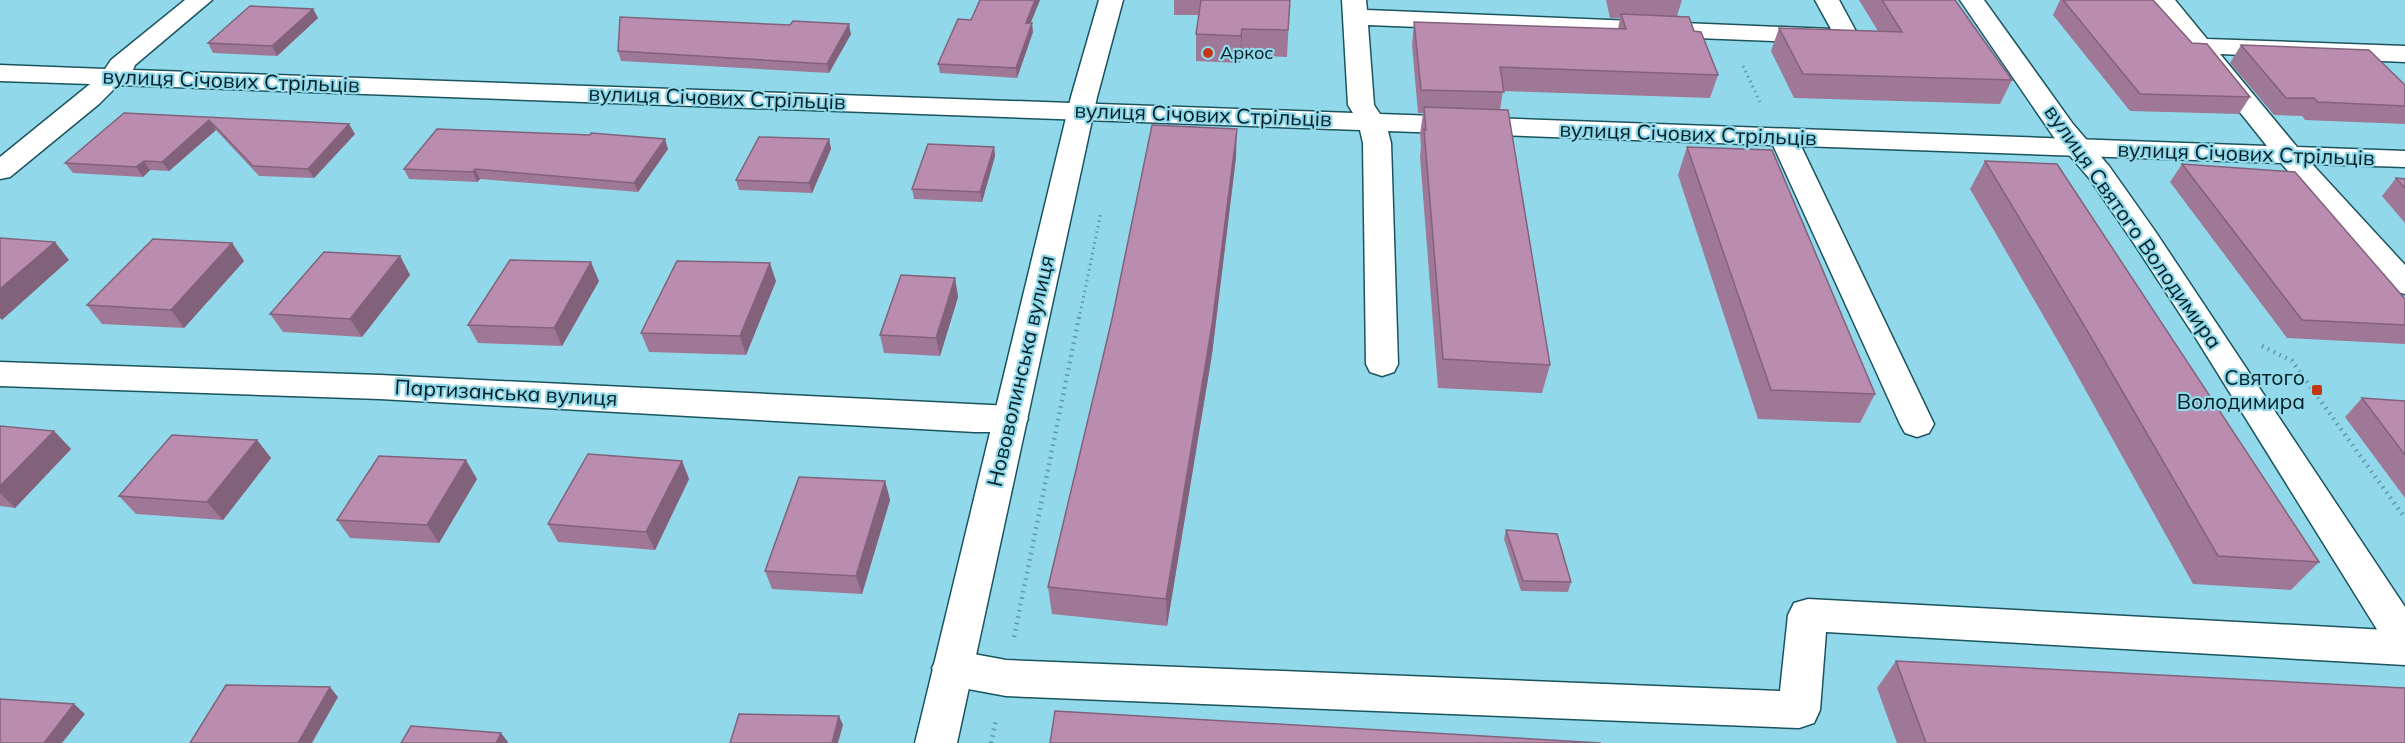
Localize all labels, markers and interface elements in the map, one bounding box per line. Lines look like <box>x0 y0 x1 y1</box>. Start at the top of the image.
place label: Аркос <box>1220 41 1273 64</box>
marker: Аркос <box>1201 46 1215 60</box>
street label: вулиця Січових Стрільців <box>102 63 360 97</box>
street label: вулиця Січових Стрільців <box>588 80 846 114</box>
street label: вулиця Січових Стрільців <box>1074 97 1332 131</box>
street label: вулиця Святого Володимира <box>2039 99 2228 353</box>
street label: вулиця Січових Стрільців <box>1559 116 1817 150</box>
street label: вулиця Січових Стрільців <box>2117 136 2375 170</box>
street label: Нововолинська вулиця <box>981 253 1059 489</box>
place label: Святого Володимира <box>2177 364 2305 414</box>
street label: Партизанська вулиця <box>394 373 618 411</box>
marker: Святого Володимира <box>2310 383 2324 397</box>

